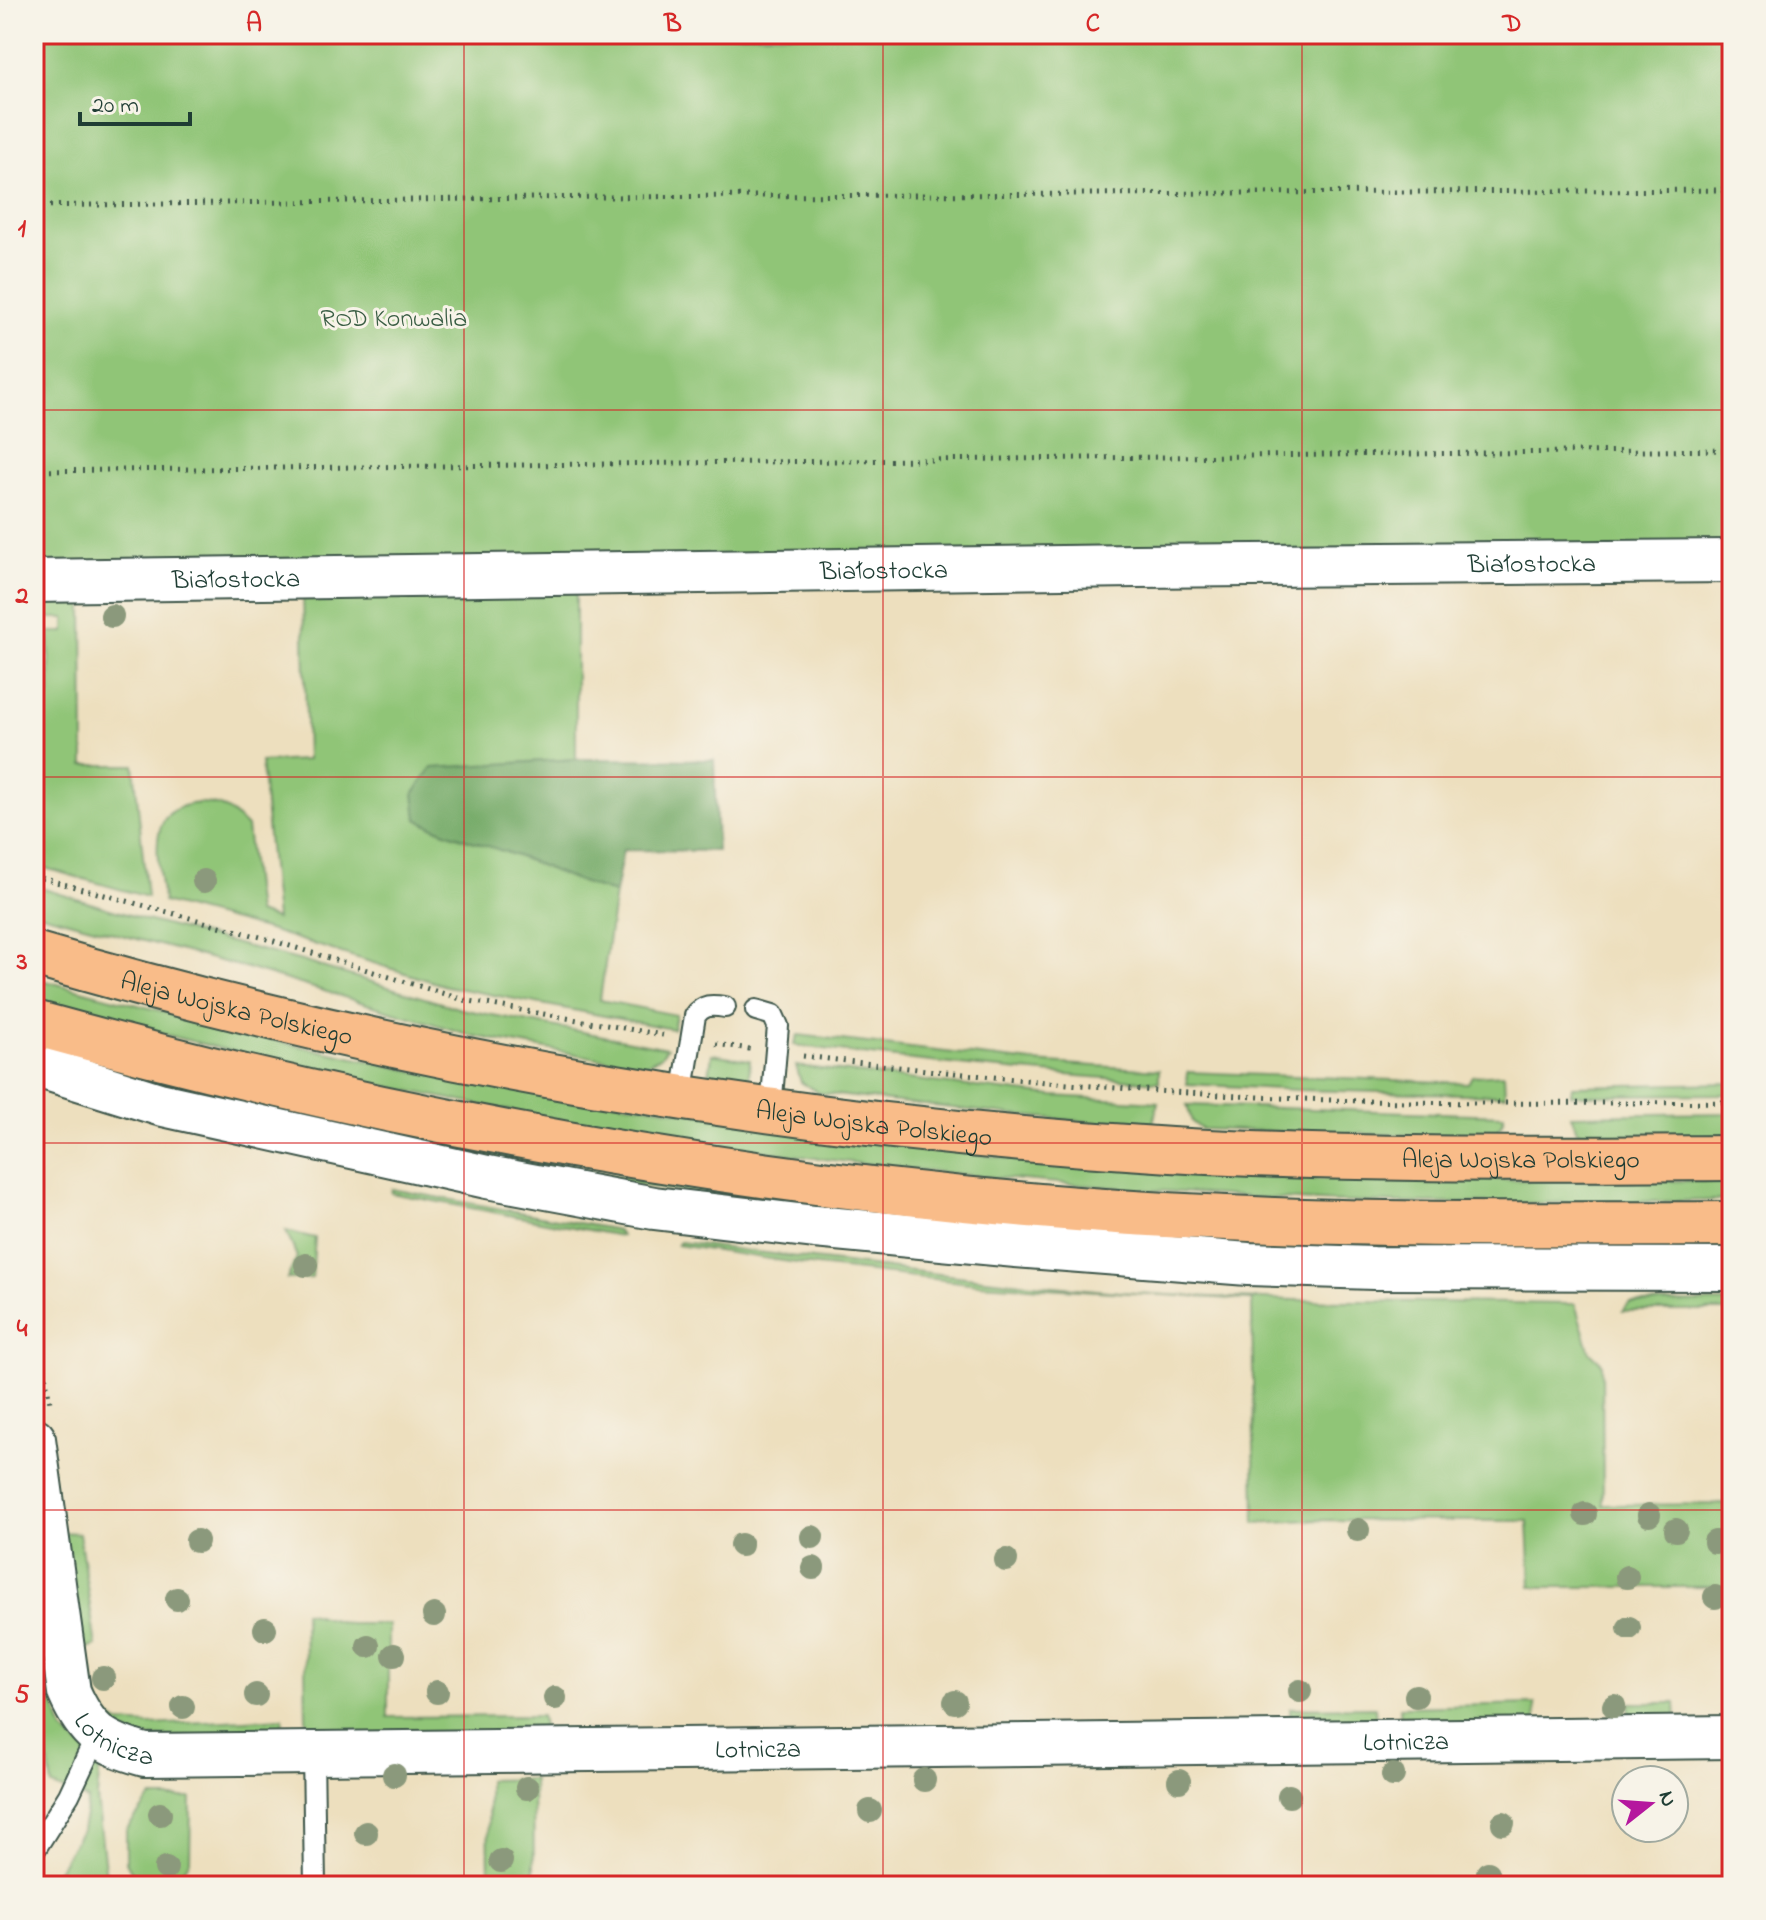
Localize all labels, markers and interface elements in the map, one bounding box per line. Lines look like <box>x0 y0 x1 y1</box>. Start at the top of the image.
text: A <box>246 6 262 44</box>
text: B <box>663 6 682 44</box>
text: C <box>1086 6 1100 44</box>
text: D <box>1501 6 1522 44</box>
scale bar <box>80 76 190 126</box>
text: 20 m <box>92 89 139 124</box>
text: 1 <box>18 211 27 249</box>
park label: ROD Konwalia <box>321 301 467 339</box>
street label: Białostocka <box>1467 546 1596 585</box>
street label: Białostocka <box>819 553 948 592</box>
street label: Białostocka <box>171 561 300 601</box>
text: 2 <box>15 578 29 616</box>
text: 3 <box>16 944 28 982</box>
street label: Aleja Wojska Polskiego <box>116 963 356 1057</box>
street label: Aleja Wojska Polskiego <box>753 1093 994 1158</box>
street label: Aleja Wojska Polskiego <box>1401 1142 1640 1181</box>
text: 4 <box>17 1311 28 1349</box>
text: 5 <box>15 1677 30 1715</box>
street label: Lotnicza <box>63 1706 153 1777</box>
street label: Lotnicza <box>1363 1724 1449 1763</box>
street label: Lotnicza <box>715 1732 801 1771</box>
north arrow <box>1610 1764 1690 1844</box>
text: N <box>1649 1787 1684 1811</box>

